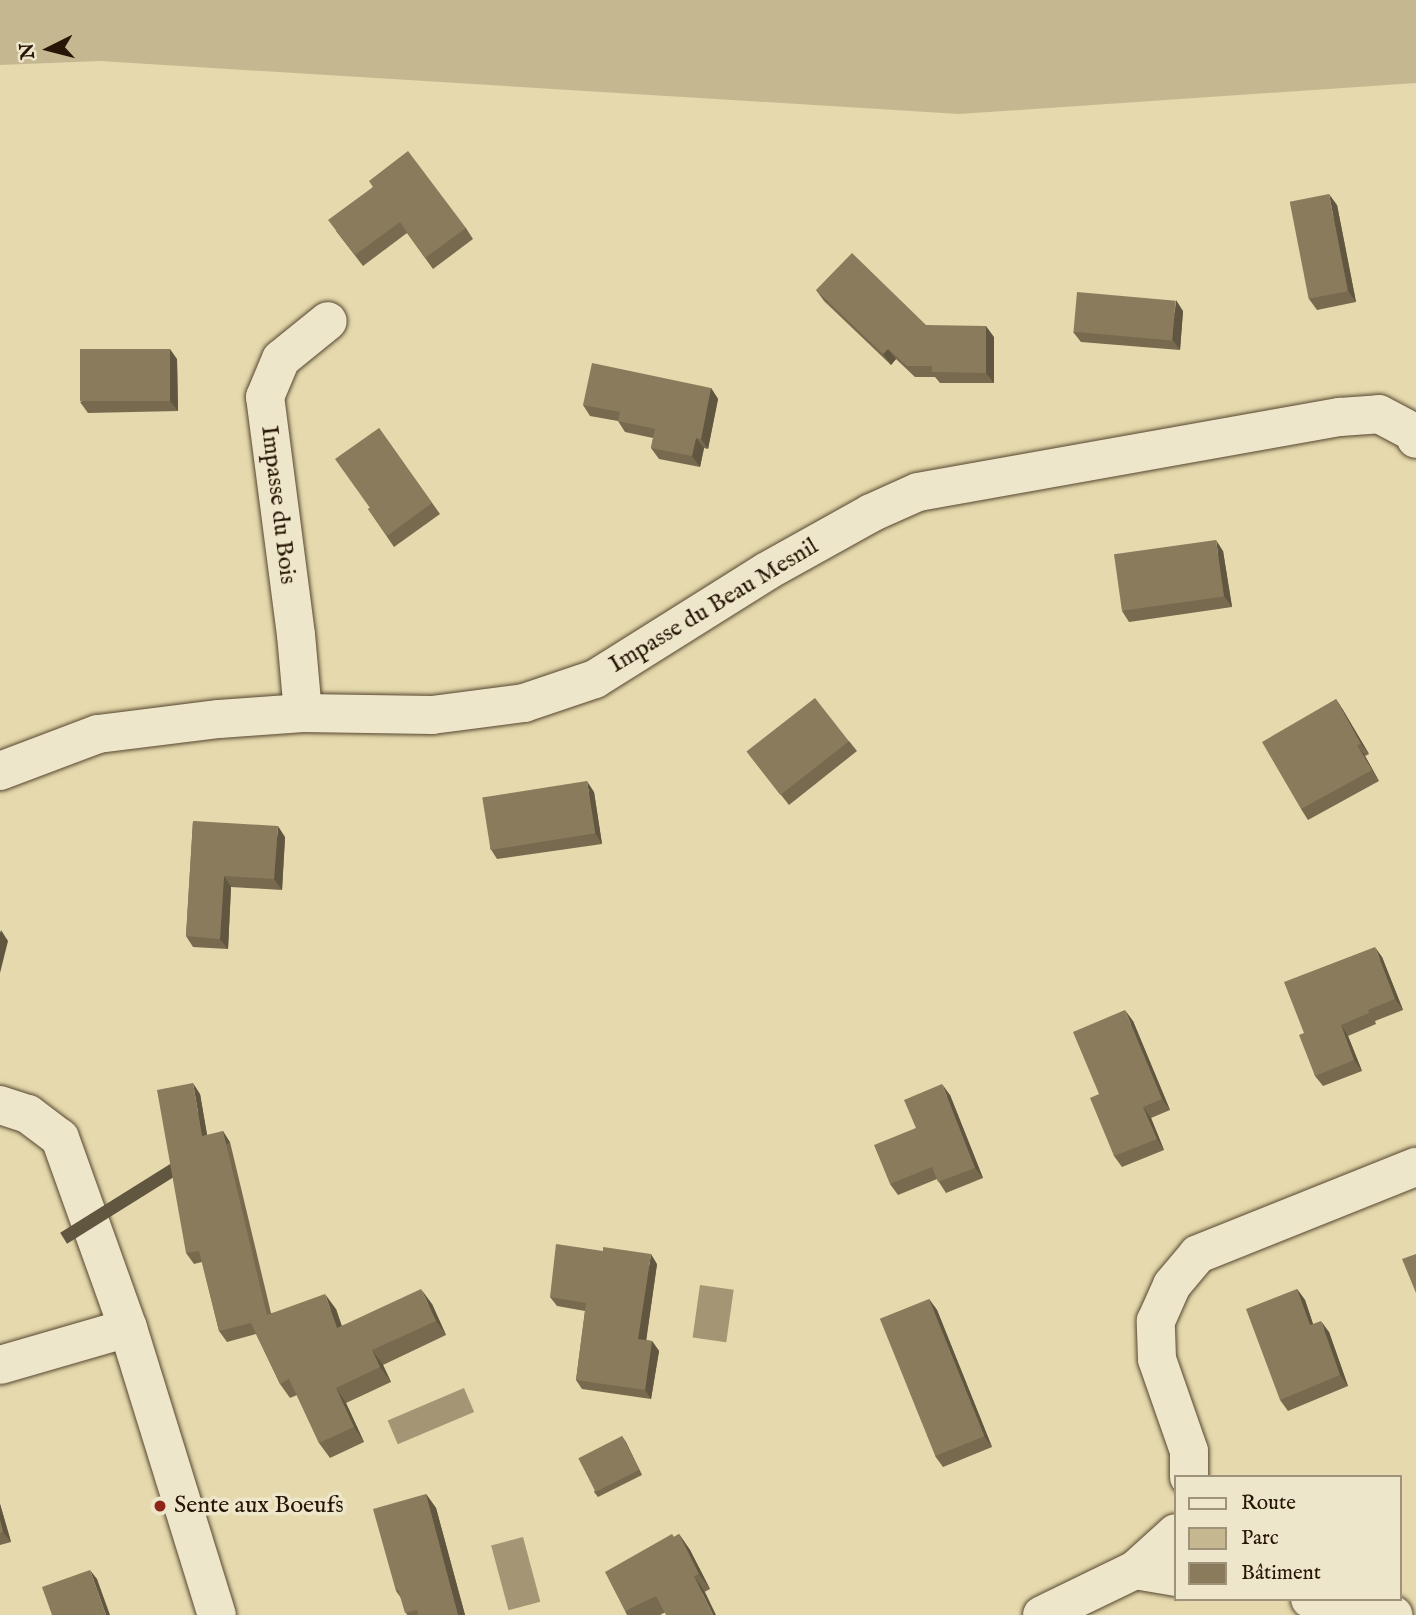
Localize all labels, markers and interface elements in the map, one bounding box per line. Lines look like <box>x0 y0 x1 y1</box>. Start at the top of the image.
north arrow <box>14 14 84 84</box>
text: N <box>15 42 41 61</box>
street label: Impasse du Bois <box>254 424 302 586</box>
street label: Impasse du Beau Mesnil <box>604 532 824 680</box>
legend <box>1174 1475 1402 1601</box>
text: Route <box>1241 1490 1296 1517</box>
place label: Sente aux Boeufs <box>174 1492 344 1520</box>
marker: Sente aux Boeufs <box>152 1498 168 1514</box>
text: Parc <box>1241 1525 1279 1552</box>
text: Bâtiment <box>1241 1560 1321 1587</box>

